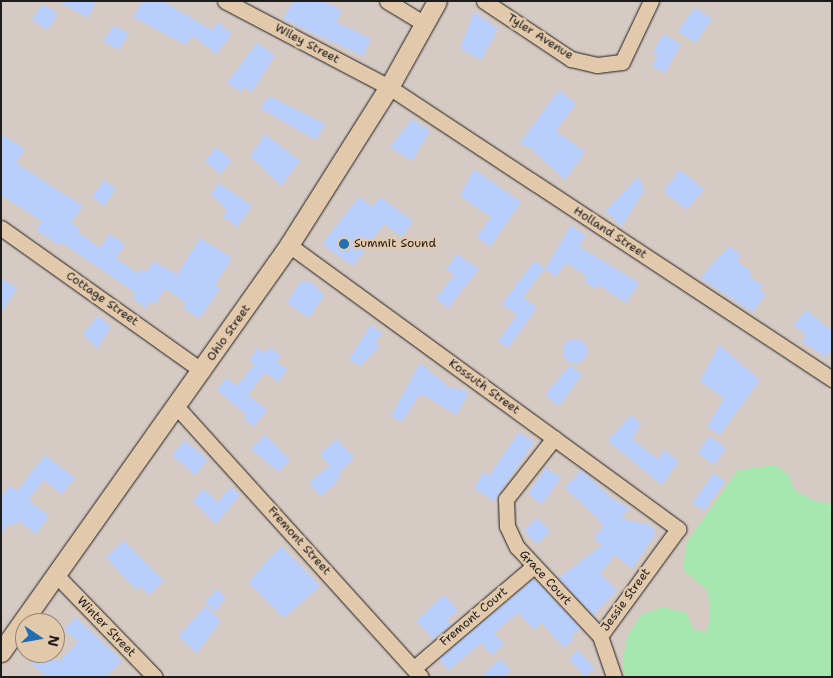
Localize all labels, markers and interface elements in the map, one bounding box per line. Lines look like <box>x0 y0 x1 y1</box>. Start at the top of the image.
street label: Tyler Avenue <box>504 11 576 63</box>
street label: Wiley Street <box>272 21 342 67</box>
street label: Holland Street <box>571 204 649 262</box>
place label: Summit Sound <box>354 237 436 251</box>
marker: Summit Sound <box>338 238 350 250</box>
street label: Cottage Street <box>63 269 141 329</box>
street label: Ohio Street <box>204 302 254 364</box>
street label: Kossuth Street <box>446 356 522 418</box>
street label: Fremont Street <box>264 504 334 578</box>
street label: Grace Court <box>516 548 574 608</box>
street label: Jessie Street <box>598 566 654 634</box>
street label: Fremont Court <box>437 585 511 649</box>
street label: Winter Street <box>74 594 138 660</box>
north arrow <box>15 613 65 663</box>
text: N <box>44 634 64 648</box>

